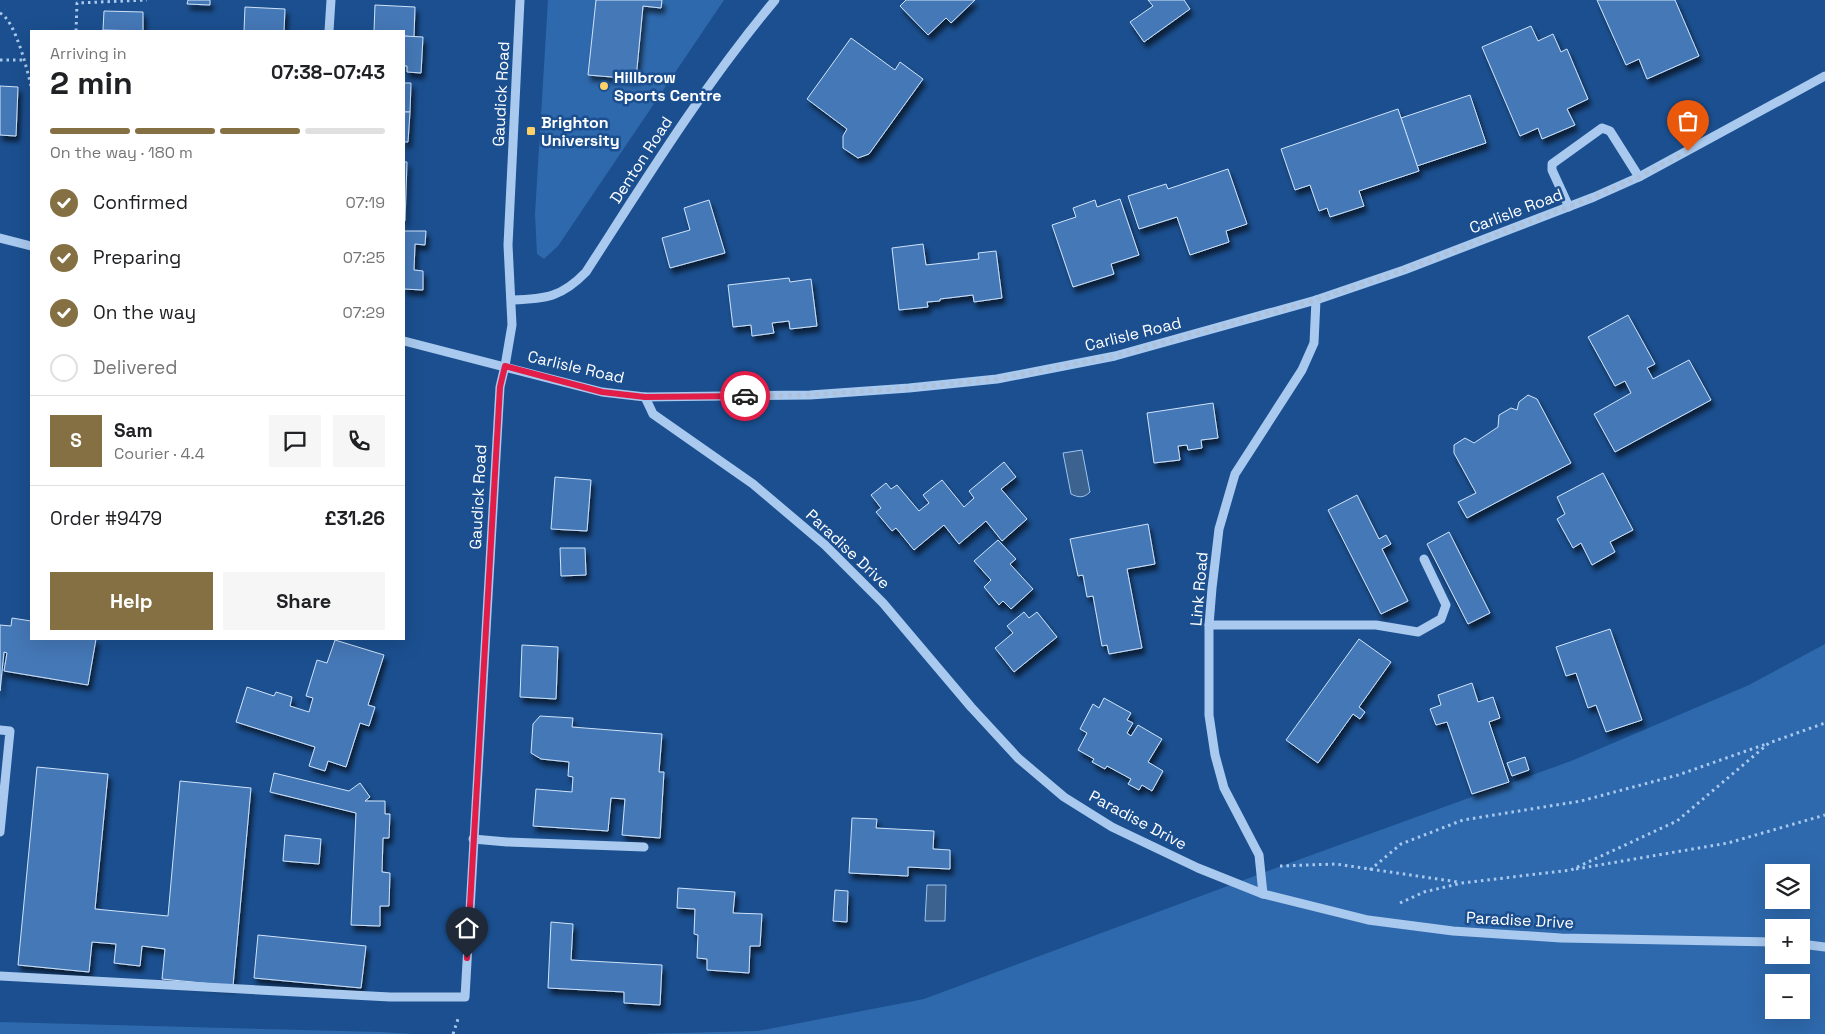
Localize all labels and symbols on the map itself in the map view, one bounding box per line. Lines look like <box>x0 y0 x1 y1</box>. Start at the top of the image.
street label: Gaudick Road <box>488 41 514 147</box>
place label: Hillbrow Sports Centre <box>614 67 722 106</box>
marker: Hillbrow Sports Centre <box>598 80 610 92</box>
pin <box>1667 100 1709 151</box>
place label: Brighton University <box>541 112 620 151</box>
street label: Denton Road <box>605 112 677 208</box>
marker: Brighton University <box>525 125 537 137</box>
street label: Carlisle Road <box>1466 184 1566 238</box>
street label: Carlisle Road <box>1083 312 1183 356</box>
street label: Carlisle Road <box>526 346 626 388</box>
courier <box>720 371 770 421</box>
street label: Gaudick Road <box>465 444 491 550</box>
street label: Paradise Drive <box>801 505 895 593</box>
street label: Link Road <box>1185 551 1213 627</box>
street label: Paradise Drive <box>1085 785 1191 855</box>
pin <box>446 907 488 958</box>
street label: Paradise Drive <box>1466 907 1574 933</box>

